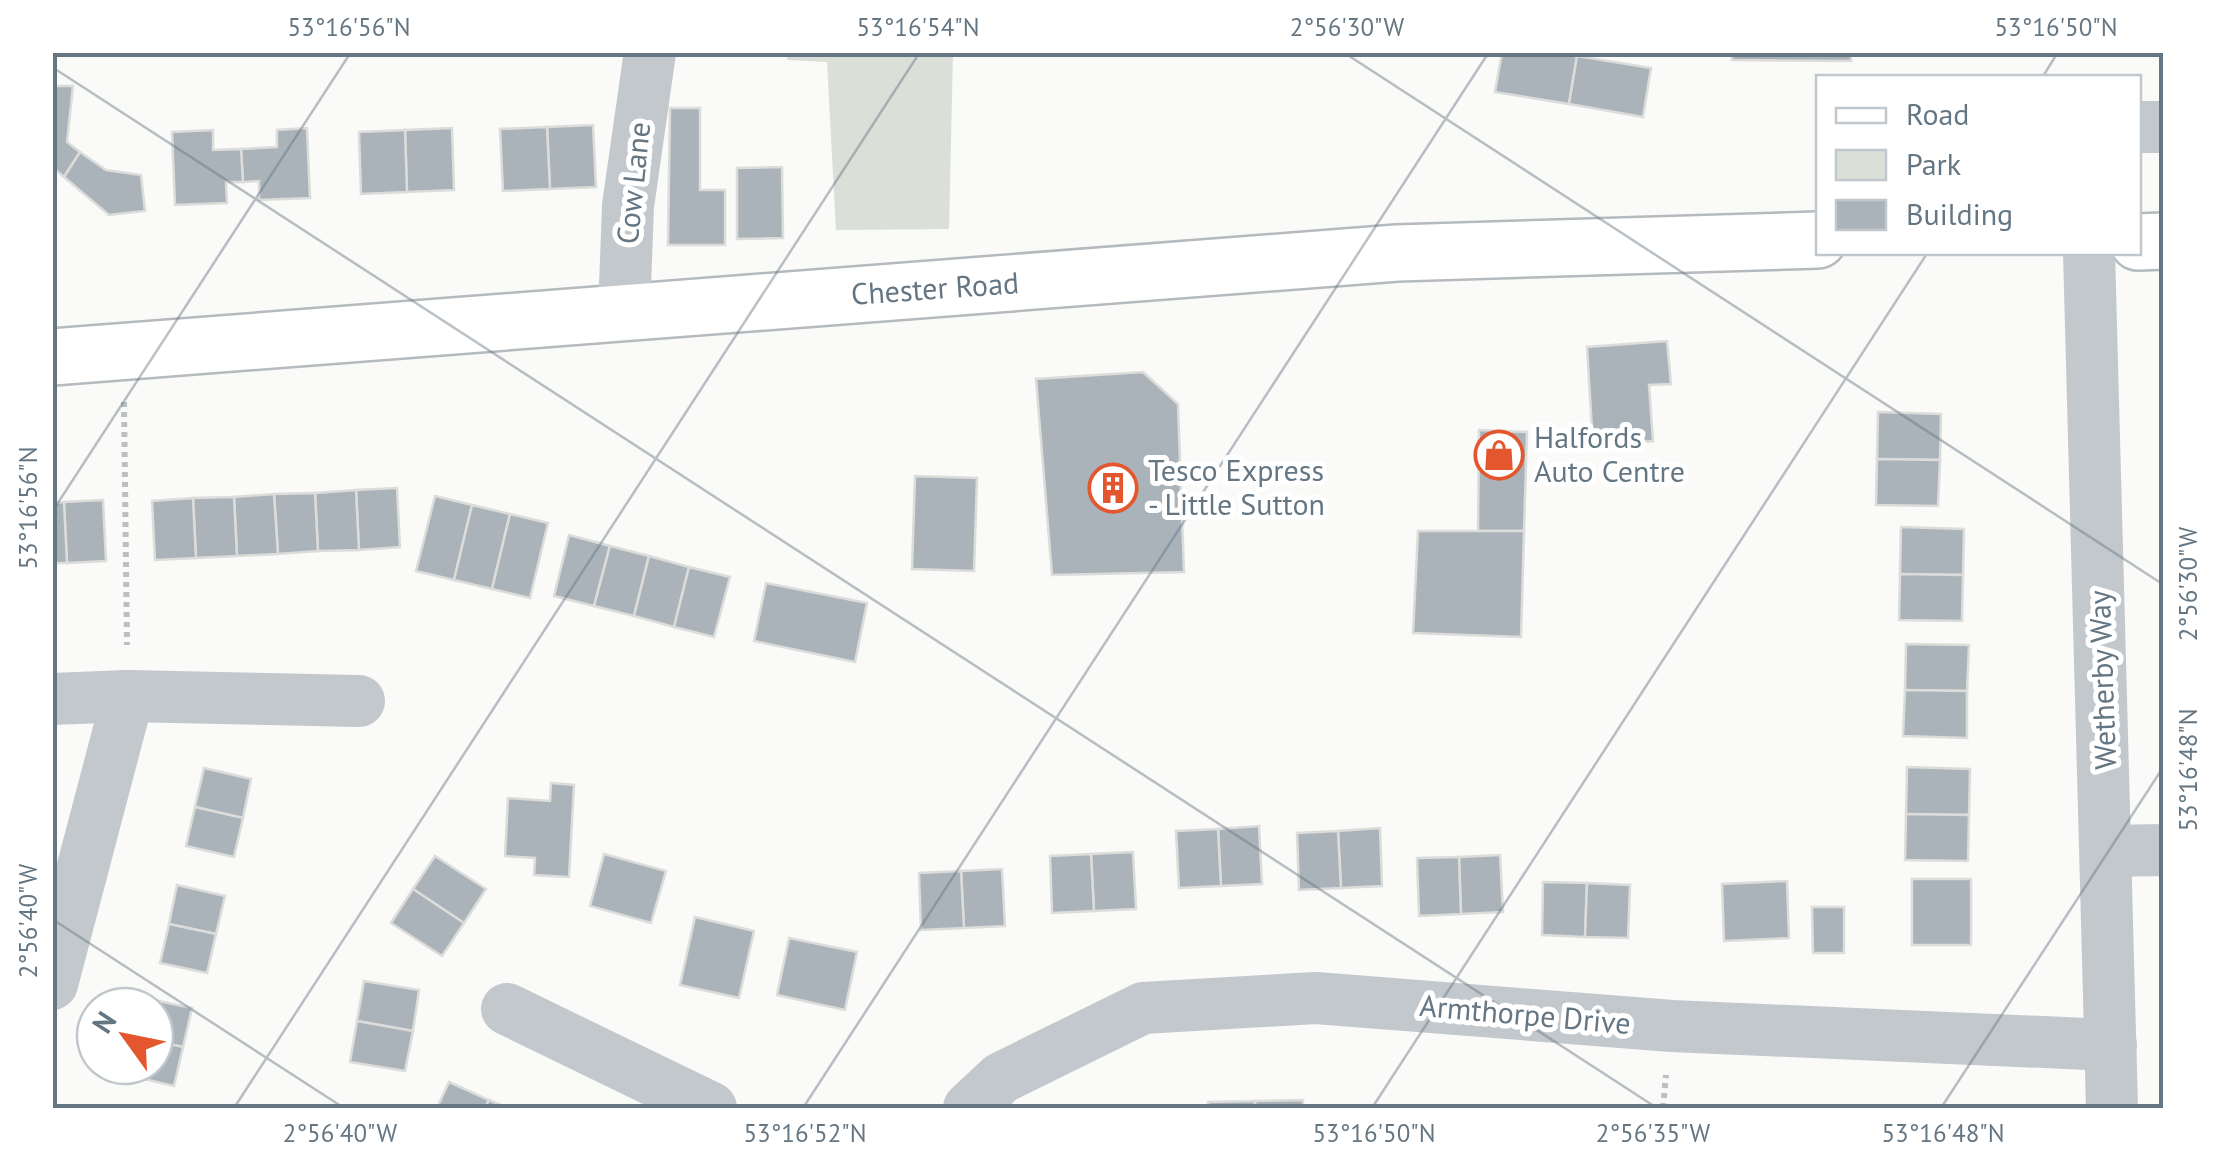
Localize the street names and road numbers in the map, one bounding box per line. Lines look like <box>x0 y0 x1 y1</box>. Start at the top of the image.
street label: Cow Lane <box>607 120 658 246</box>
street label: Chester Road <box>850 262 1020 313</box>
street label: Wetherby Way <box>2079 590 2124 770</box>
street label: Armthorpe Drive <box>1418 985 1632 1042</box>

